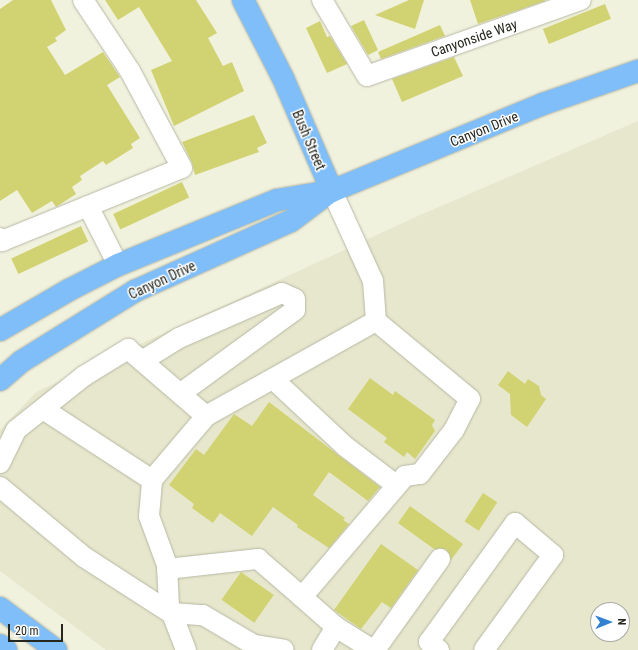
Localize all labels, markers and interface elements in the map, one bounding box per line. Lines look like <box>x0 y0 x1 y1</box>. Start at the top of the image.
street label: Canyonside Way <box>429 15 519 61</box>
street label: Bush Street <box>289 107 329 173</box>
street label: Canyon Drive <box>447 108 521 150</box>
street label: Canyon Drive <box>126 257 198 303</box>
north arrow <box>590 602 630 642</box>
scale bar <box>10 616 65 642</box>
text: N <box>615 618 628 625</box>
text: 20 m <box>15 624 39 638</box>

